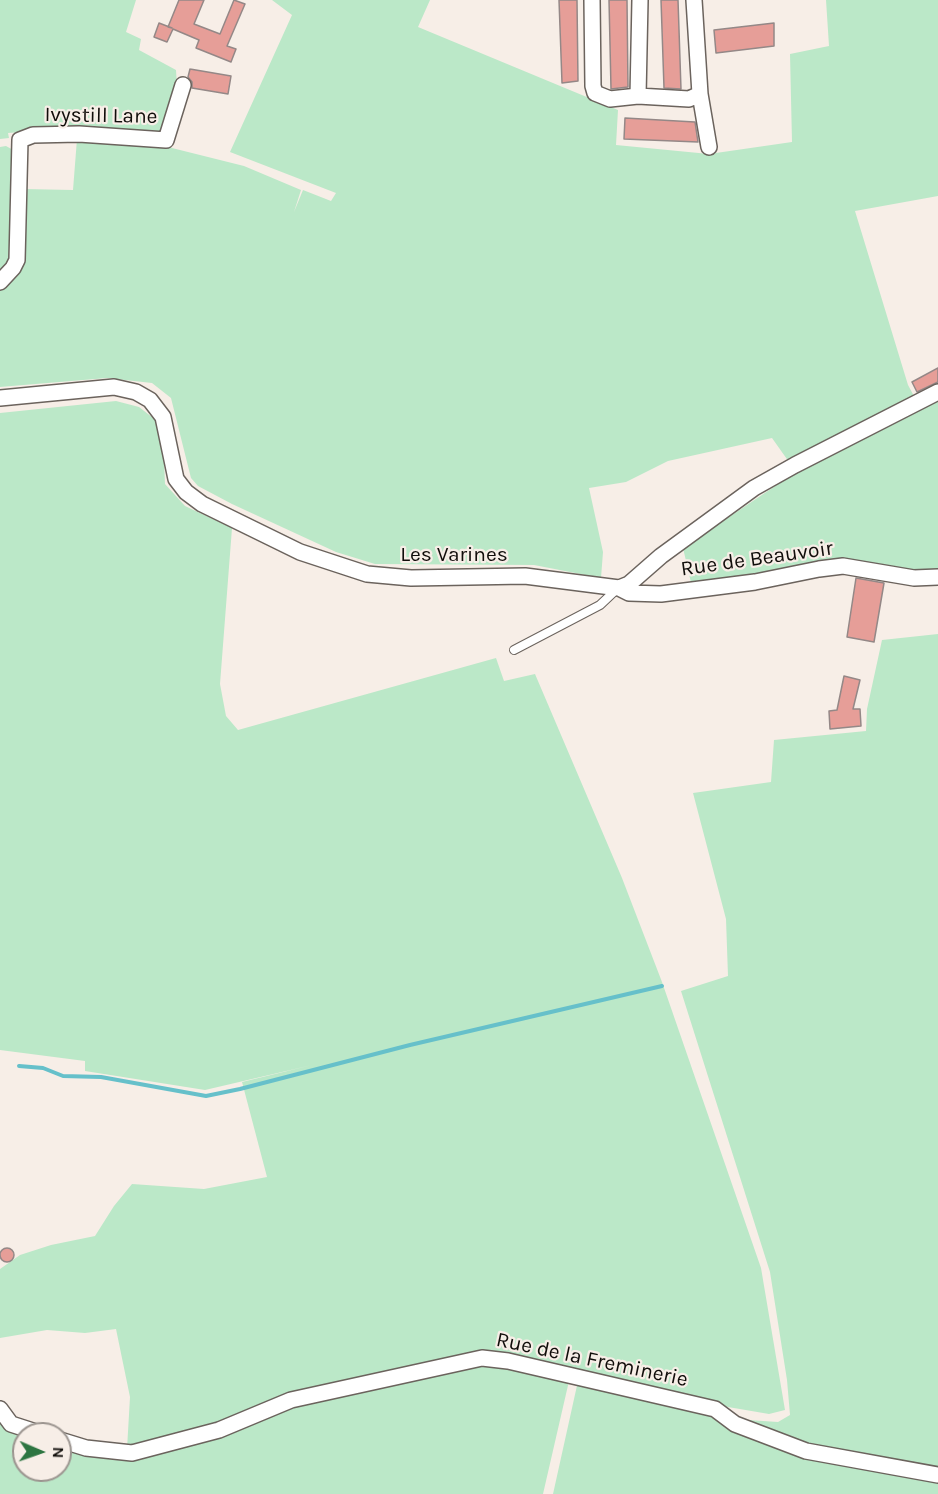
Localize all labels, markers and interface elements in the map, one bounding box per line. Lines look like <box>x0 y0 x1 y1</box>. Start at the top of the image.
street label: Ivystill Lane <box>44 102 158 130</box>
street label: Rue de Beauvoir <box>679 536 835 582</box>
street label: Les Varines <box>400 542 508 568</box>
street label: Rue de la Freminerie <box>494 1327 690 1393</box>
north arrow <box>12 1422 72 1482</box>
text: N <box>49 1446 68 1459</box>

